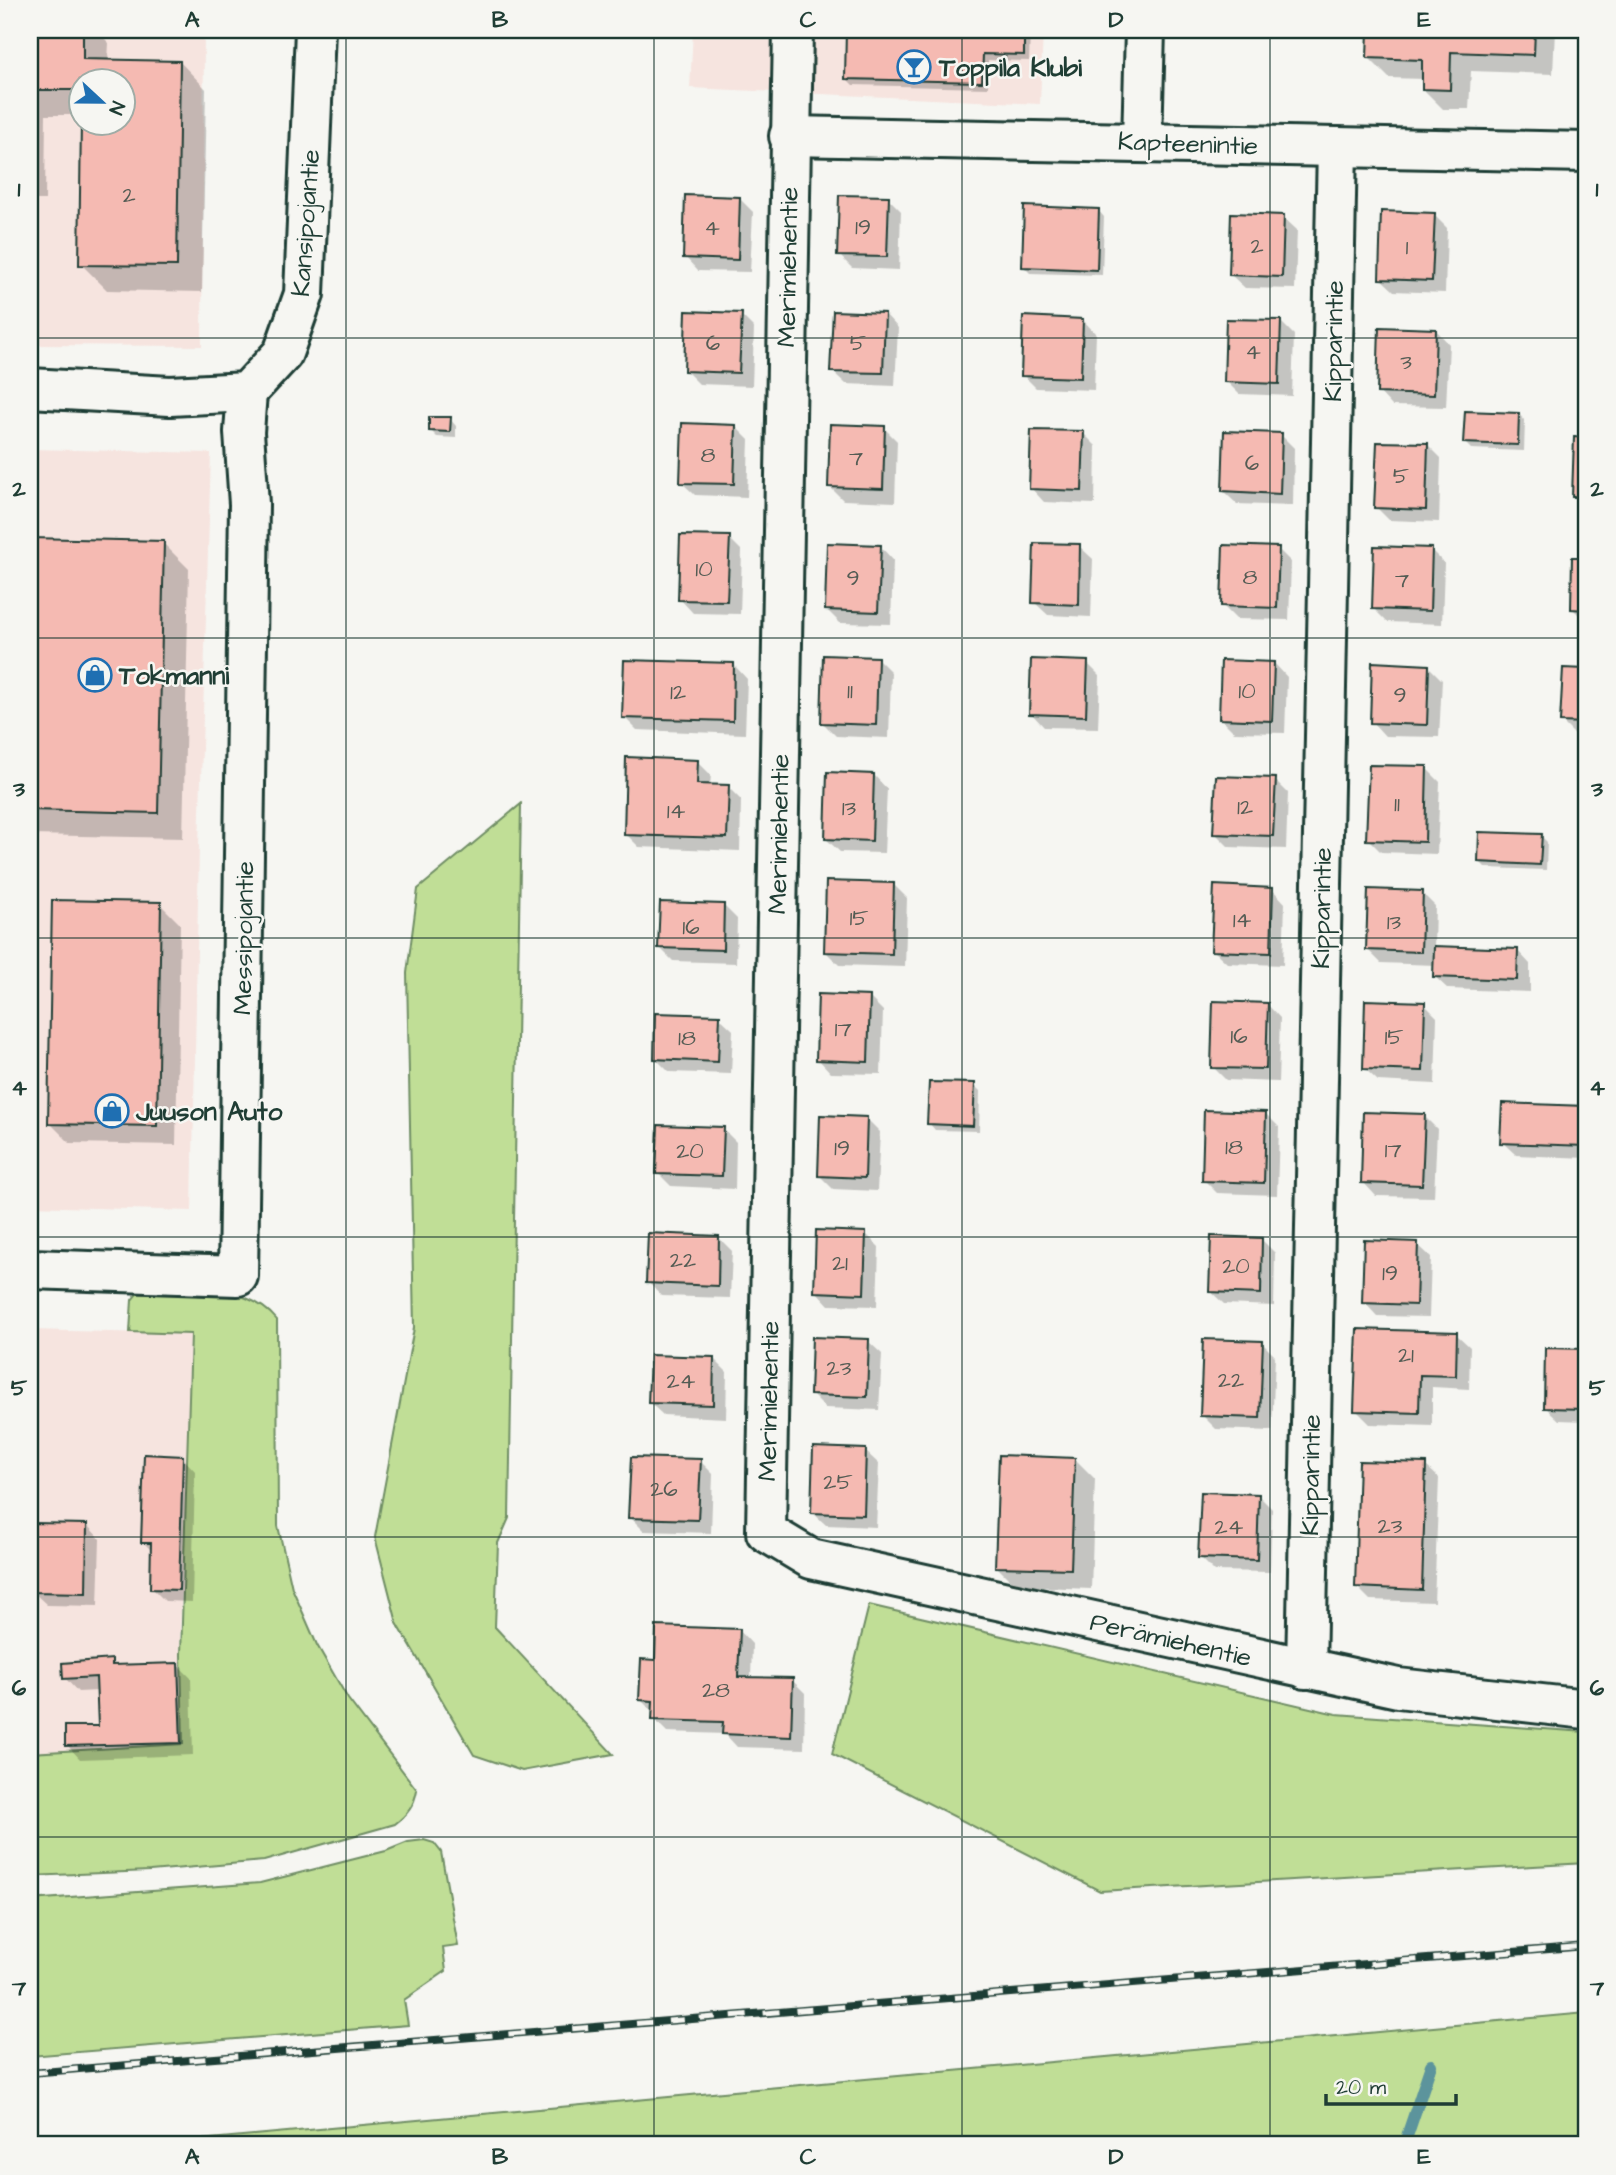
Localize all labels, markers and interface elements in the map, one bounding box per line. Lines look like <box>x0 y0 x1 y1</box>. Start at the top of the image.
text: A <box>185 4 200 36</box>
text: B <box>492 4 509 36</box>
text: C <box>800 4 817 36</box>
text: D <box>1109 4 1124 36</box>
text: E <box>1417 4 1431 36</box>
bar icon: Toppila Klubi <box>895 48 933 86</box>
place label: Toppila Klubi <box>938 50 1082 86</box>
north arrow <box>66 66 136 136</box>
text: N <box>102 97 131 118</box>
street label: Kapteenintie <box>1117 124 1259 164</box>
street label: Kansipojantie <box>283 148 329 298</box>
text: 1 <box>18 173 21 205</box>
text: 1 <box>1596 173 1599 205</box>
house number: 2 <box>122 179 136 211</box>
street label: Merimiehentie <box>769 186 807 348</box>
house number: 19 <box>855 211 871 243</box>
house number: 4 <box>704 212 720 244</box>
house number: 2 <box>1250 230 1264 262</box>
house number: 1 <box>1406 231 1409 263</box>
street label: Kipparintie <box>1315 280 1353 402</box>
house number: 6 <box>706 327 720 359</box>
house number: 5 <box>850 327 866 359</box>
house number: 4 <box>1245 336 1261 368</box>
house number: 3 <box>1400 346 1412 378</box>
house number: 8 <box>701 439 716 471</box>
house number: 7 <box>849 442 863 474</box>
house number: 6 <box>1245 447 1259 479</box>
house number: 5 <box>1393 460 1409 492</box>
text: 2 <box>11 473 26 505</box>
text: 2 <box>1589 473 1604 505</box>
house number: 10 <box>695 553 713 585</box>
house number: 8 <box>1243 561 1258 593</box>
house number: 9 <box>846 562 860 594</box>
house number: 7 <box>1395 564 1409 596</box>
shop icon: Tokmanni <box>76 656 114 694</box>
place label: Tokmanni <box>118 658 229 694</box>
house number: 11 <box>847 675 853 707</box>
house number: 10 <box>1238 675 1256 707</box>
house number: 12 <box>670 676 686 708</box>
house number: 9 <box>1393 679 1407 711</box>
street label: Merimiehentie <box>760 753 798 915</box>
text: 3 <box>12 773 25 805</box>
text: 3 <box>1590 773 1603 805</box>
house number: 11 <box>1394 788 1400 820</box>
house number: 12 <box>1237 791 1253 823</box>
house number: 13 <box>842 792 857 824</box>
house number: 14 <box>667 795 686 827</box>
street label: Kipparintie <box>1303 847 1341 969</box>
street label: Messipojantie <box>225 861 263 1015</box>
house number: 15 <box>849 902 869 934</box>
house number: 14 <box>1233 904 1252 936</box>
house number: 13 <box>1387 906 1402 938</box>
house number: 16 <box>682 911 700 943</box>
house number: 17 <box>834 1013 852 1045</box>
house number: 16 <box>1230 1020 1248 1052</box>
house number: 15 <box>1384 1021 1404 1053</box>
house number: 18 <box>678 1022 696 1054</box>
text: 4 <box>11 1072 27 1104</box>
text: 4 <box>1589 1072 1605 1104</box>
shop icon: Juuson Auto <box>93 1092 131 1130</box>
place label: Juuson Auto <box>135 1094 283 1130</box>
house number: 18 <box>1225 1131 1243 1163</box>
house number: 19 <box>834 1132 850 1164</box>
house number: 17 <box>1384 1134 1402 1166</box>
house number: 20 <box>676 1135 704 1167</box>
house number: 22 <box>670 1244 696 1276</box>
house number: 21 <box>832 1247 848 1279</box>
house number: 20 <box>1222 1250 1250 1282</box>
house number: 19 <box>1382 1257 1398 1289</box>
street label: Merimiehentie <box>750 1320 788 1482</box>
house number: 21 <box>1398 1339 1414 1371</box>
house number: 23 <box>827 1352 852 1384</box>
house number: 22 <box>1218 1364 1244 1396</box>
house number: 24 <box>667 1365 696 1397</box>
text: 5 <box>11 1372 28 1404</box>
text: 5 <box>1589 1372 1606 1404</box>
street label: Kipparintie <box>1292 1414 1330 1536</box>
house number: 25 <box>823 1466 853 1498</box>
house number: 26 <box>650 1473 678 1505</box>
house number: 23 <box>1378 1510 1403 1542</box>
house number: 24 <box>1215 1511 1244 1543</box>
street label: Perämiehentie <box>1086 1604 1255 1676</box>
text: 6 <box>12 1672 27 1704</box>
text: 6 <box>1590 1672 1605 1704</box>
house number: 28 <box>702 1674 730 1706</box>
text: 7 <box>11 1972 27 2004</box>
text: 7 <box>1589 1972 1605 2004</box>
scale bar <box>1326 2063 1455 2107</box>
text: 20 m <box>1336 2073 1387 2102</box>
text: A <box>185 2141 200 2173</box>
text: B <box>492 2141 509 2173</box>
text: C <box>800 2141 817 2173</box>
text: D <box>1109 2141 1124 2173</box>
text: E <box>1417 2141 1431 2173</box>

